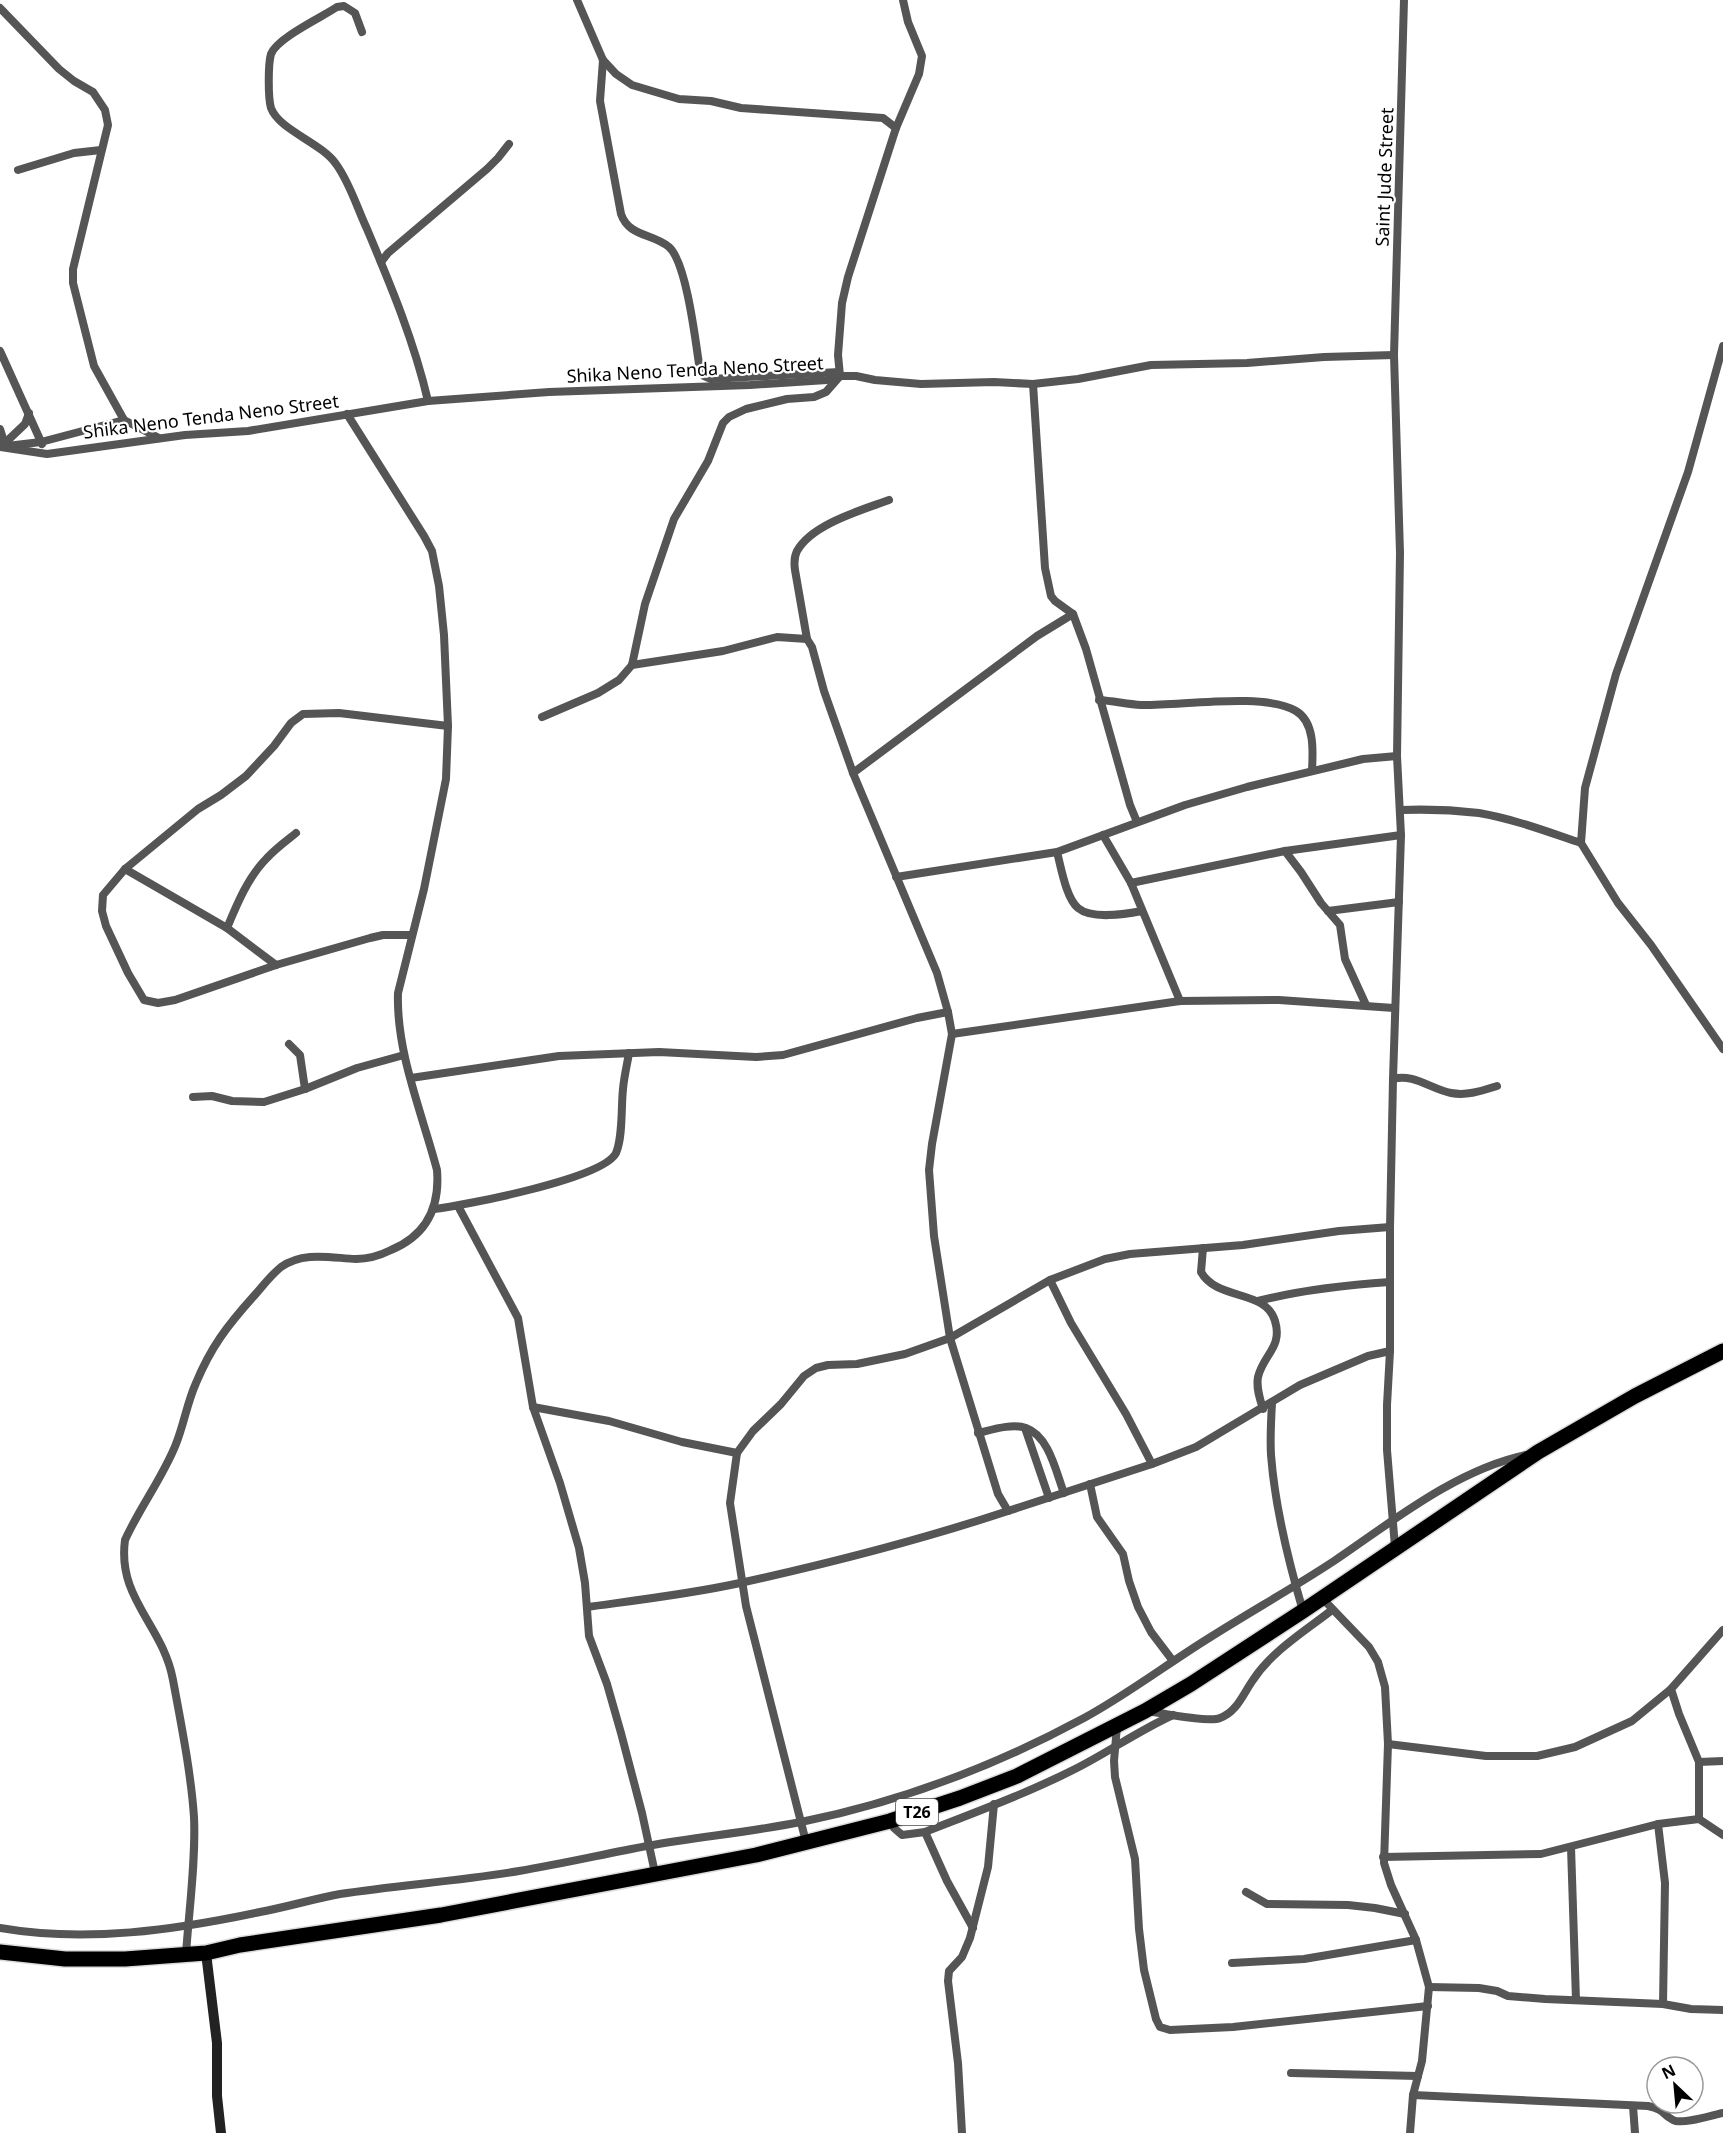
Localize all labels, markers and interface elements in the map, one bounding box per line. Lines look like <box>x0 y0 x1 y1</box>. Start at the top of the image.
street label: Saint Jude Street <box>1370 107 1398 247</box>
street label: Shika Neno Tenda Neno Street <box>566 350 825 388</box>
street label: Shika Neno Tenda Neno Street <box>82 388 340 444</box>
road number: T26 <box>896 1799 938 1825</box>
north arrow <box>1645 2055 1705 2115</box>
text: N <box>1658 2059 1679 2084</box>

